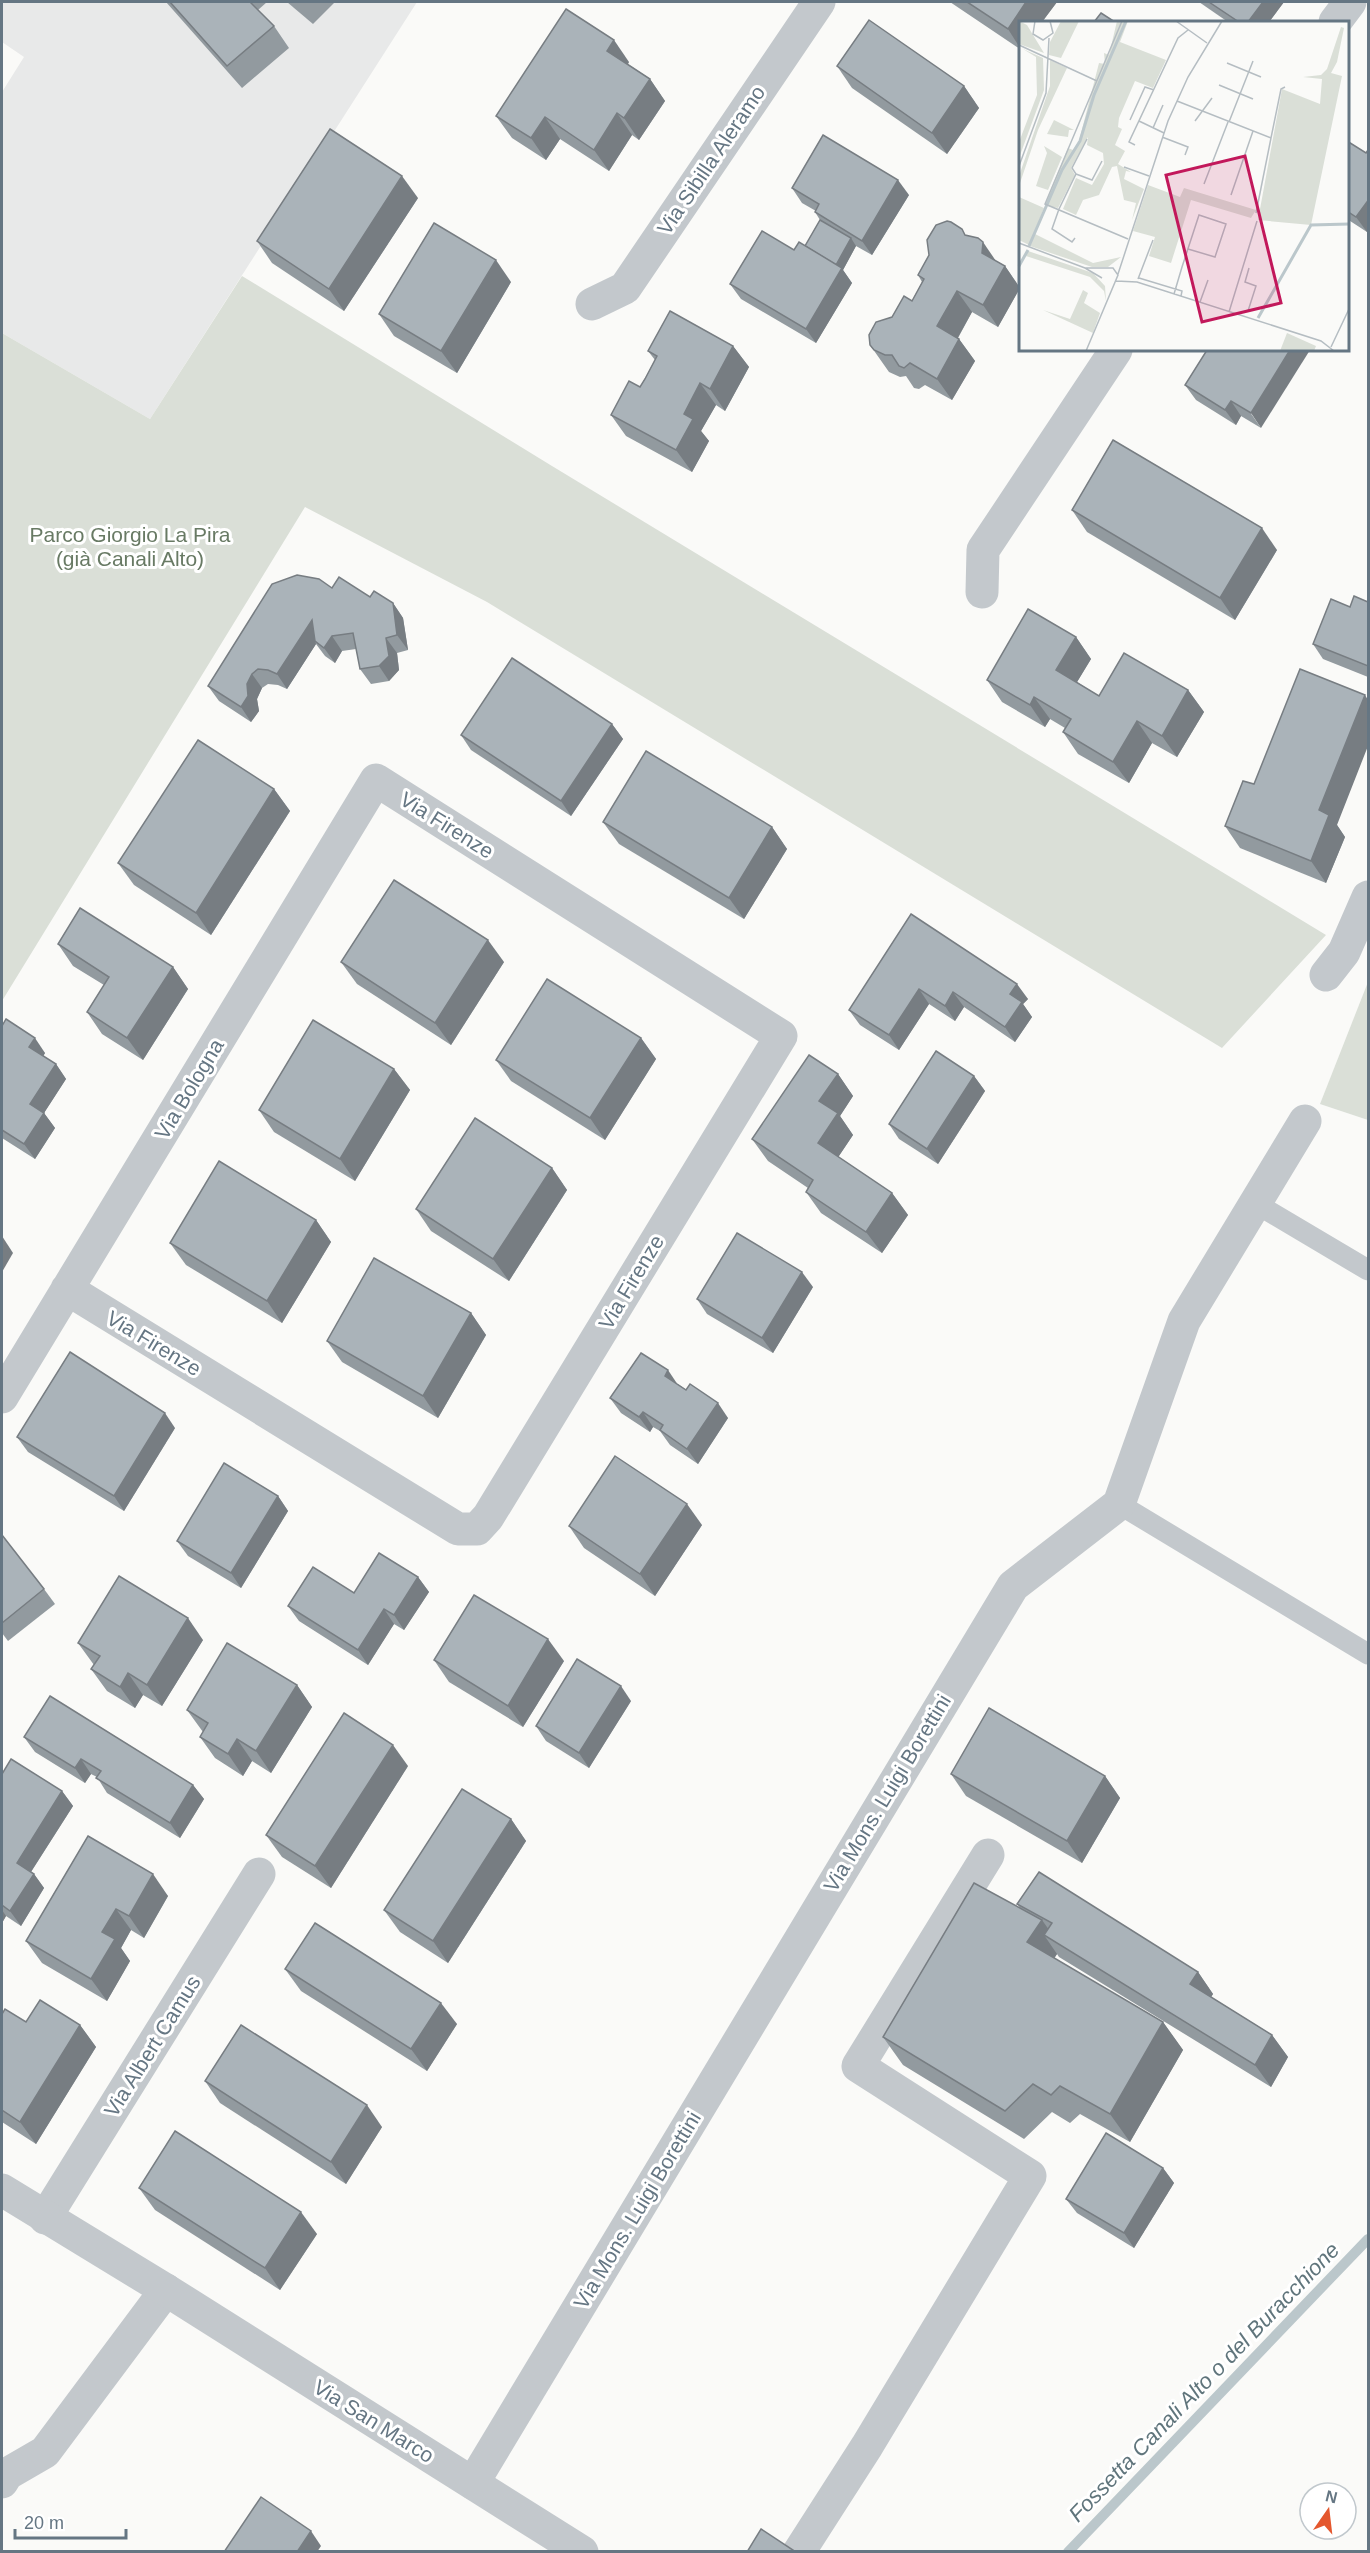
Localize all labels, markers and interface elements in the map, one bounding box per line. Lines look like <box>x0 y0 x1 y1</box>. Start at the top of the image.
inset map <box>1019 21 1349 351</box>
street label: Via Sibilla Aleramo <box>653 81 769 239</box>
park label: Parco Giorgio La Pira (già Canali Alto) <box>30 523 231 570</box>
street label: Via Firenze <box>396 787 498 863</box>
street label: Via Bologna <box>150 1034 228 1143</box>
street label: Via Firenze <box>594 1231 668 1333</box>
street label: Via Firenze <box>103 1306 205 1380</box>
street label: Via Mons. Luigi Borettini <box>819 1690 955 1896</box>
street label: Via Albert Camus <box>99 1971 205 2121</box>
street label: Via Mons. Luigi Borettini <box>569 2107 705 2313</box>
water label: Fossetta Canali Alto o del Buracchione <box>1064 2237 1344 2527</box>
street label: Via San Marco <box>310 2375 438 2467</box>
north arrow <box>1298 2481 1358 2541</box>
text: N <box>1324 2487 1339 2507</box>
scale bar <box>15 2502 126 2540</box>
text: 20 m <box>24 2513 64 2533</box>

